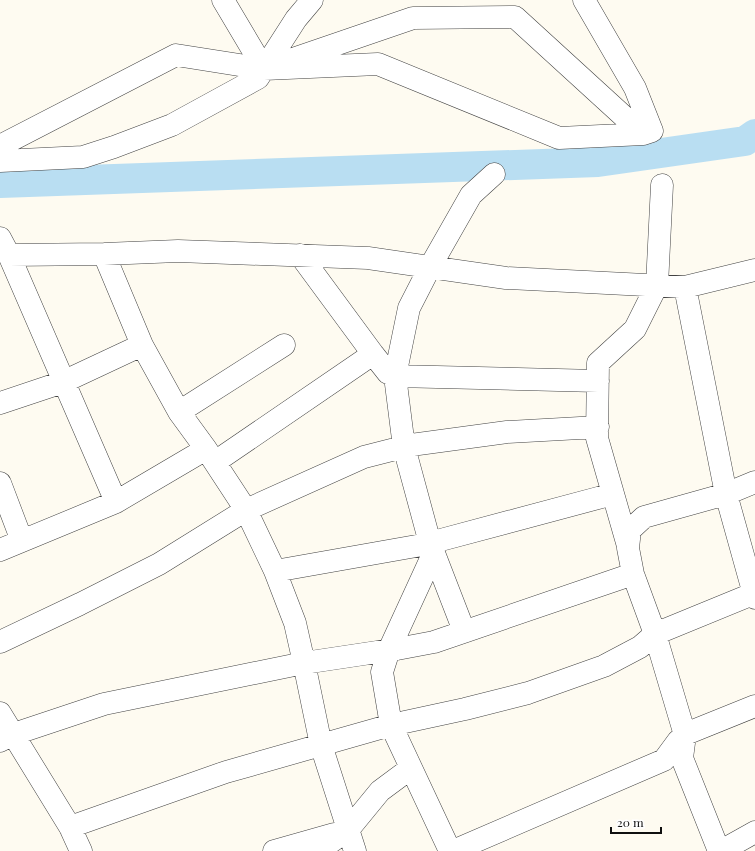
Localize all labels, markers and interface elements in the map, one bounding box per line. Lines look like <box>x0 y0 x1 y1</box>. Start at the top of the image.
scale bar <box>611 809 661 835</box>
text: 20 m <box>617 814 644 830</box>

